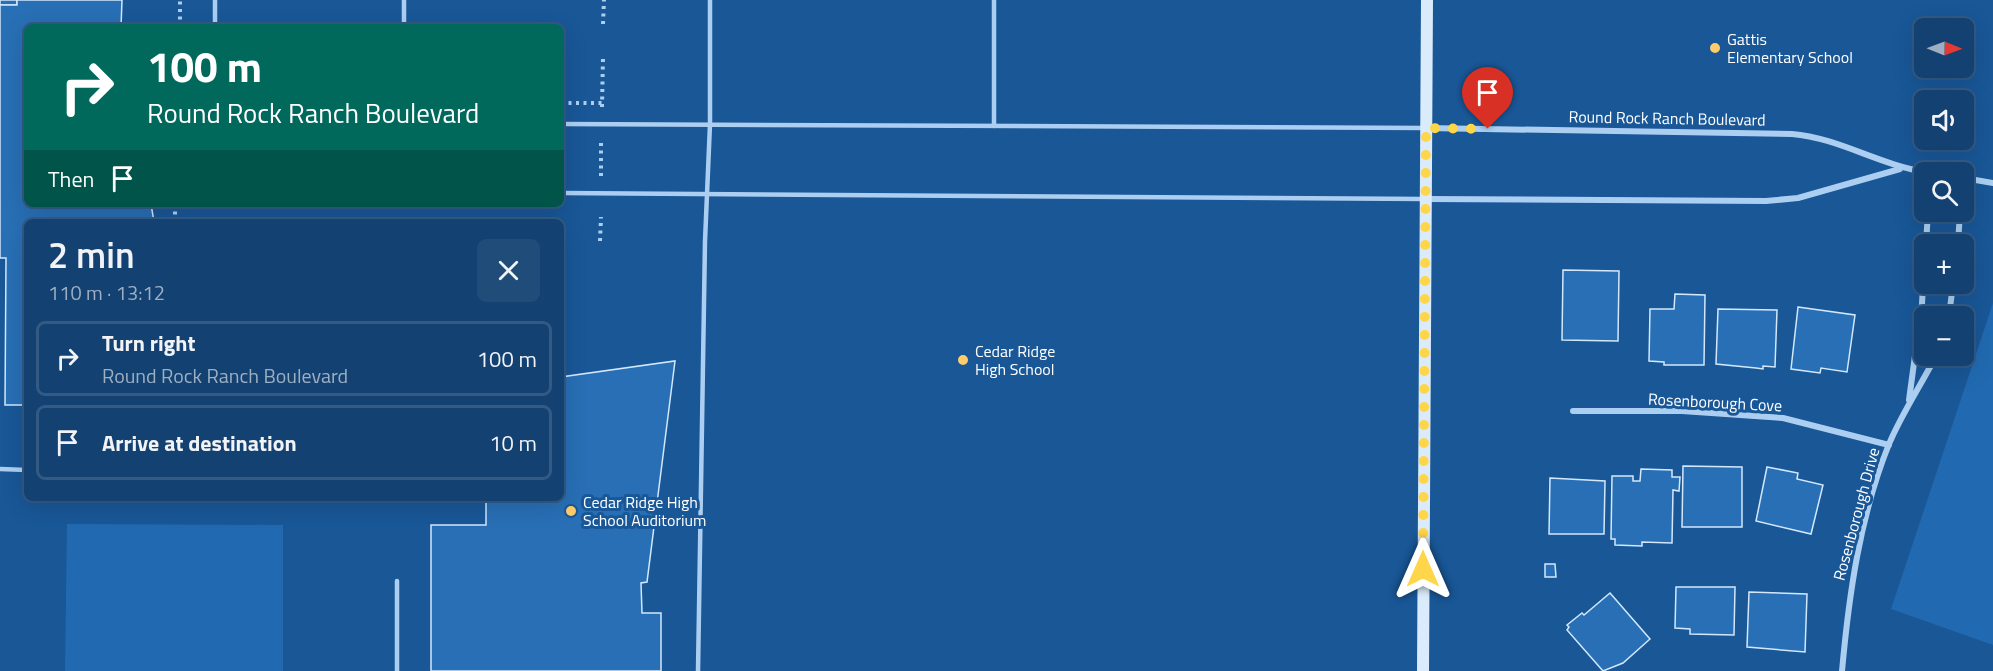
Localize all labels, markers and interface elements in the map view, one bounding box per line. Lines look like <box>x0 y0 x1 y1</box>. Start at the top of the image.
north arrow <box>1914 18 1974 78</box>
map controls <box>1914 18 1974 366</box>
place label: Gattis Elementary School <box>1727 27 1853 69</box>
text: 100 m <box>147 34 262 98</box>
marker: Gattis Elementary School <box>1708 41 1722 55</box>
icon: right <box>48 48 126 126</box>
pin <box>1462 67 1513 129</box>
icon: arrive <box>1471 76 1504 109</box>
button: sound <box>1914 90 1974 150</box>
text: Round Rock Ranch Boulevard <box>147 92 479 133</box>
street label: Round Rock Ranch Boulevard <box>1568 104 1766 132</box>
text: Then <box>48 162 94 196</box>
icon: arrive <box>106 162 139 195</box>
button: search <box>1914 162 1974 222</box>
text: 2 min <box>48 227 135 282</box>
button: + <box>1914 234 1974 294</box>
button: close <box>477 239 540 302</box>
text: 110 m · 13:12 <box>48 277 165 308</box>
button: − <box>1914 306 1974 366</box>
text: Turn right <box>102 326 196 360</box>
place label: Cedar Ridge High School <box>975 339 1055 381</box>
icon: right <box>51 342 84 375</box>
text: 100 m <box>477 342 537 376</box>
marker: Cedar Ridge High School <box>956 353 970 367</box>
text: Round Rock Ranch Boulevard <box>102 360 348 391</box>
street label: Rosenborough Cove <box>1647 387 1783 417</box>
icon: arrive <box>51 426 84 459</box>
text: Arrive at destination <box>102 426 297 460</box>
text: 10 m <box>489 426 537 460</box>
street label: Rosenborough Drive <box>1827 445 1885 583</box>
place label: Cedar Ridge High School Auditorium <box>583 490 706 532</box>
marker: Cedar Ridge High School Auditorium <box>564 504 578 518</box>
position arrow <box>1391 537 1455 601</box>

